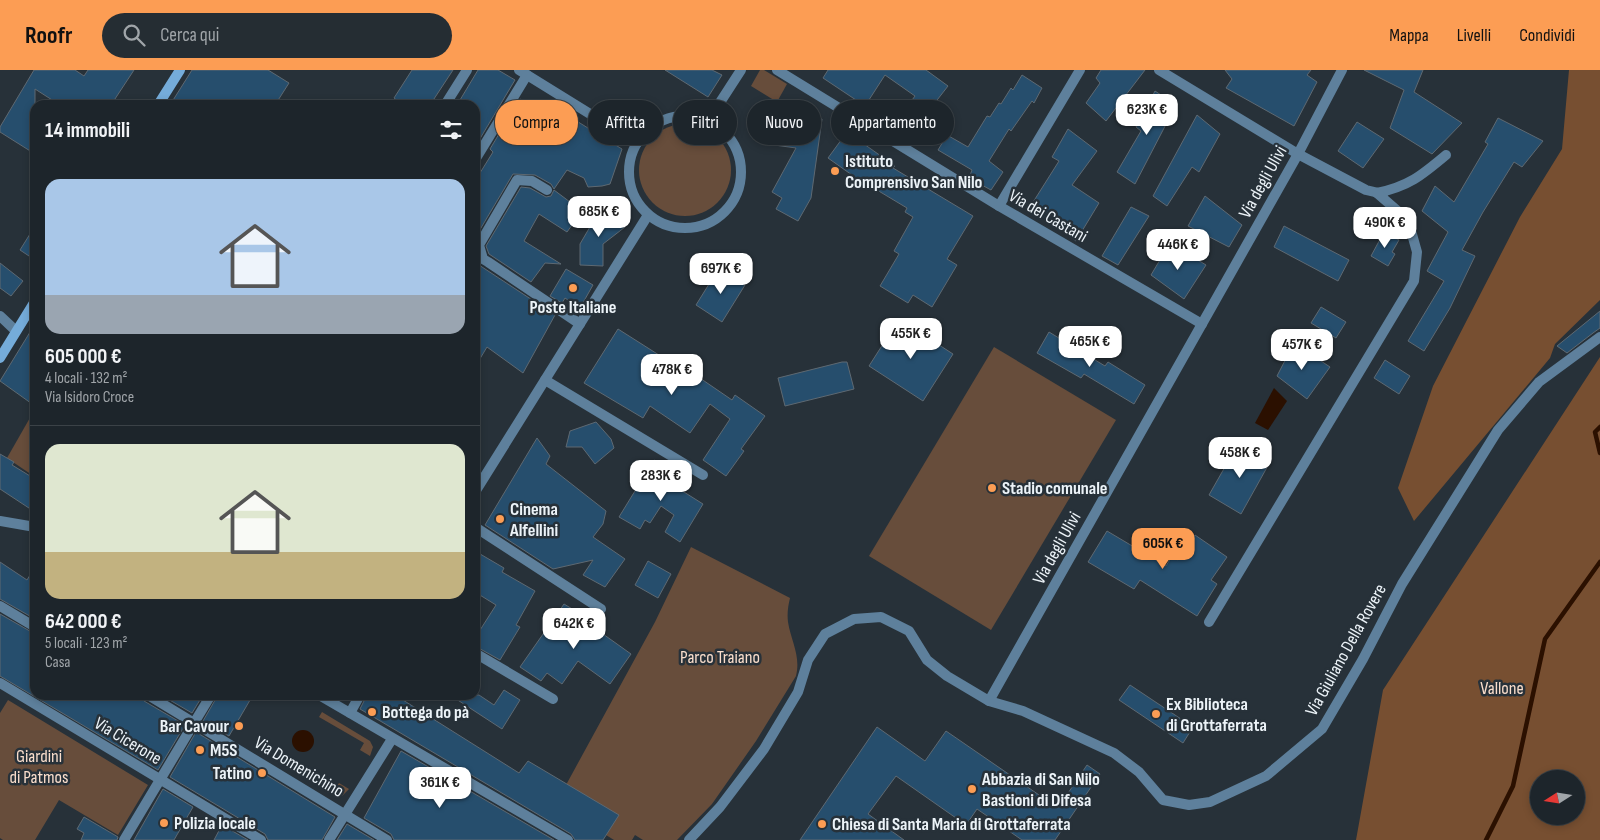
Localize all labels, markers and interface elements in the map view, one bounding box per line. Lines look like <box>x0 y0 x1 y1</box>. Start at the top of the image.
search box <box>102 13 452 58</box>
text: Roofr <box>25 21 72 50</box>
icon: search <box>120 21 148 49</box>
text: Cerca qui <box>160 24 219 47</box>
text: Mappa <box>1389 25 1429 46</box>
text: Livelli <box>1457 25 1491 46</box>
text: Condividi <box>1519 25 1575 46</box>
pin: 623K € <box>1106 93 1188 136</box>
chip: Compra <box>495 100 578 145</box>
chip: Affitta <box>588 100 663 145</box>
chip: Filtri <box>673 100 737 145</box>
chip: Nuovo <box>747 100 821 145</box>
chip: Appartamento <box>831 100 954 145</box>
text: 623K € <box>1127 100 1167 119</box>
icon: filters <box>437 116 465 144</box>
text: 14 immobili <box>45 118 130 143</box>
street label: Via degli Ulivi <box>1235 142 1291 222</box>
place label: Istituto Comprensivo San Nilo <box>845 151 983 193</box>
marker: Istituto Comprensivo San Nilo <box>829 165 841 177</box>
street label: Via dei Castani <box>1005 185 1091 247</box>
pin: 685K € <box>558 196 640 238</box>
text: 685K € <box>579 202 619 221</box>
pin: 490K € <box>1344 206 1426 249</box>
icon: home <box>210 211 300 301</box>
text: 490K € <box>1364 213 1406 232</box>
pin: 446K € <box>1137 228 1219 271</box>
text: 446K € <box>1157 235 1199 254</box>
pin: 697K € <box>680 252 762 295</box>
text: 697K € <box>701 259 741 278</box>
marker: Poste Italiane <box>567 282 579 294</box>
place label: Poste Italiane <box>529 297 617 318</box>
pin: 455K € <box>870 318 952 360</box>
text: 455K € <box>891 324 931 343</box>
pin: 465K € <box>1049 326 1131 368</box>
pin: 457K € <box>1261 328 1343 371</box>
text: 465K € <box>1070 332 1110 351</box>
text: 457K € <box>1282 335 1322 354</box>
text: 605 000 € <box>45 344 121 369</box>
pin: 478K € <box>631 354 713 396</box>
text: 478K € <box>652 360 692 379</box>
text: 4 locali · 132 m² <box>45 369 127 388</box>
text: Via Isidoro Croce <box>45 388 134 407</box>
pin: 458K € <box>1199 436 1281 479</box>
text: 458K € <box>1220 443 1260 462</box>
pin: 283K € <box>620 460 702 502</box>
text: 283K € <box>641 466 681 485</box>
icon: home <box>210 477 300 567</box>
place label: Stadio comunale <box>1002 478 1107 499</box>
marker: Stadio comunale <box>986 482 998 494</box>
place label: Cinema Alfellini <box>509 499 558 541</box>
street label: Via degli Ulivi <box>1029 508 1085 588</box>
marker: Cinema Alfellini <box>494 513 506 525</box>
pin: 605K € <box>1122 528 1204 570</box>
text: 605K € <box>1143 534 1183 553</box>
street label: Via Giuliano Della Rovere <box>1301 580 1391 720</box>
pin: 642K € <box>533 608 615 650</box>
text: 642 000 € <box>45 609 121 634</box>
text: 642K € <box>554 614 594 633</box>
text: 5 locali · 123 m² <box>45 634 127 653</box>
park label: Parco Traiano <box>680 647 760 668</box>
text: Casa <box>45 653 71 672</box>
park label: Vallone <box>1480 678 1524 699</box>
place label: Ex Biblioteca di Grottaferrata <box>1166 694 1267 736</box>
place label: Bottega do pà <box>382 702 469 723</box>
marker: Bottega do pà <box>366 706 378 718</box>
marker: Ex Biblioteca di Grottaferrata <box>1150 708 1162 720</box>
street label: Via Cicerone <box>90 713 166 769</box>
place label: Bar Cavour <box>160 716 229 737</box>
marker: Bar Cavour <box>233 720 245 732</box>
street label: Via Domenichino <box>250 732 348 802</box>
place label: M5S <box>210 740 237 761</box>
marker: M5S <box>194 744 206 756</box>
park label: Giardini di Patmos <box>10 746 69 788</box>
place label: Tatino <box>212 763 252 784</box>
pin: 361K € <box>399 766 481 809</box>
marker: Tatino <box>256 767 268 779</box>
place label: Abbazia di San Nilo Bastioni di Difesa <box>981 769 1100 811</box>
north arrow <box>1530 770 1585 825</box>
map controls <box>1530 770 1585 825</box>
text: 361K € <box>420 773 460 792</box>
marker: Abbazia di San Nilo Bastioni di Difesa <box>966 783 978 795</box>
place label: Polizia locale <box>174 813 256 834</box>
place label: Chiesa di Santa Maria di Grottaferrata <box>832 814 1071 835</box>
marker: Polizia locale <box>158 817 170 829</box>
marker: Chiesa di Santa Maria di Grottaferrata <box>816 818 828 830</box>

